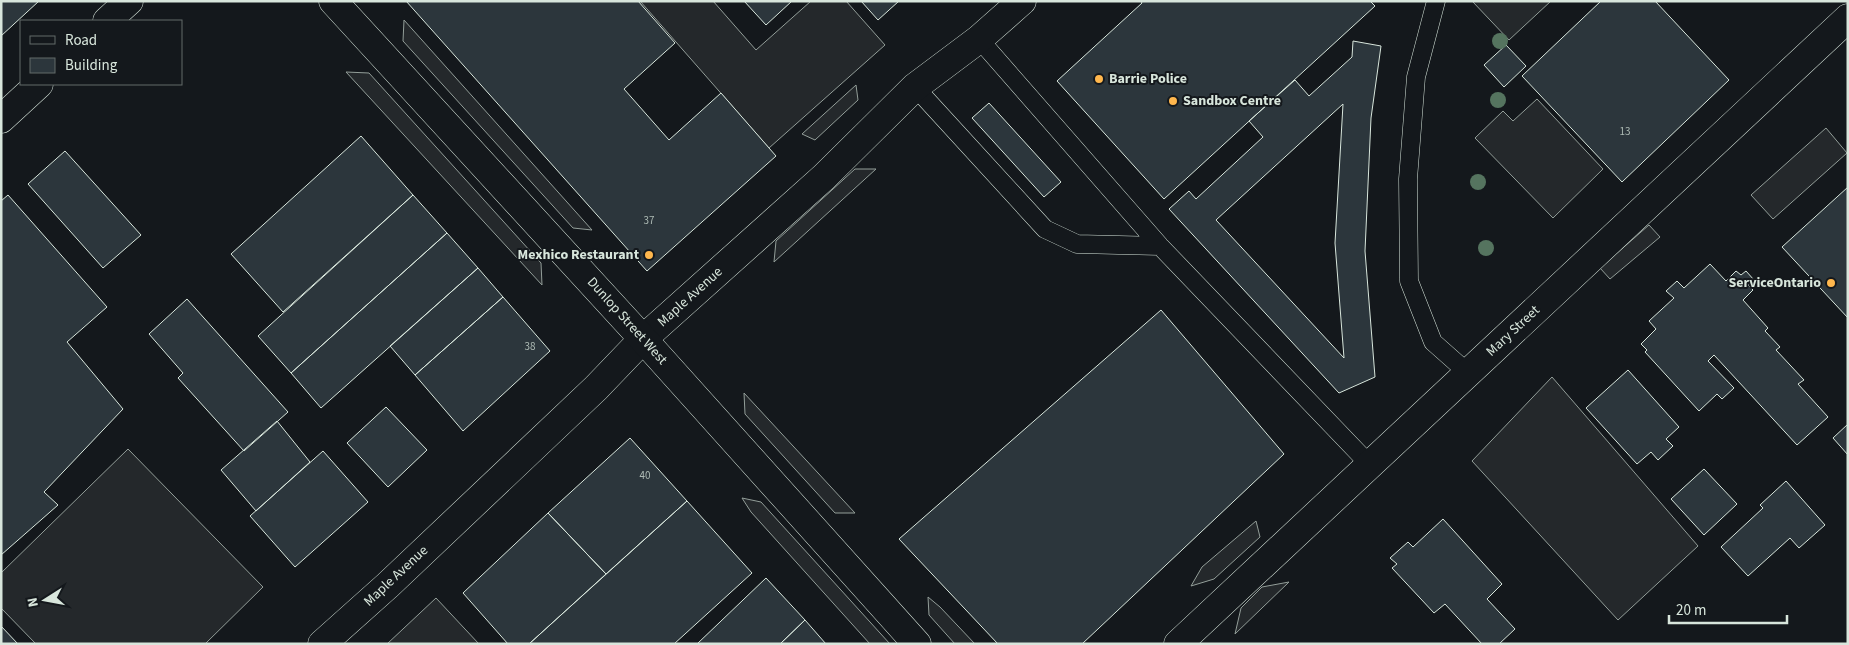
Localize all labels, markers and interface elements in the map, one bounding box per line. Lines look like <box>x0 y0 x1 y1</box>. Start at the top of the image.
legend <box>20 20 182 85</box>
text: Road <box>65 30 97 51</box>
text: Building <box>65 55 118 76</box>
place label: Barrie Police <box>1109 69 1187 89</box>
marker: Barrie Police <box>1093 73 1105 85</box>
place label: Sandbox Centre <box>1183 91 1281 111</box>
marker: Sandbox Centre <box>1167 95 1179 107</box>
house number: 13 <box>1620 124 1630 139</box>
house number: 37 <box>644 213 654 228</box>
place label: Mexhico Restaurant <box>518 245 640 265</box>
marker: Mexhico Restaurant <box>643 249 655 261</box>
street label: Maple Avenue <box>653 262 727 332</box>
street label: Dunlop Street West <box>582 273 672 369</box>
place label: ServiceOntario <box>1728 273 1821 293</box>
marker: ServiceOntario <box>1825 277 1837 289</box>
street label: Mary Street <box>1482 301 1544 361</box>
house number: 38 <box>525 339 536 354</box>
house number: 40 <box>640 468 650 483</box>
street label: Maple Avenue <box>359 541 433 611</box>
north arrow <box>20 575 70 625</box>
scale bar <box>1669 592 1786 624</box>
text: N <box>23 596 44 609</box>
text: 20 m <box>1676 600 1706 621</box>

